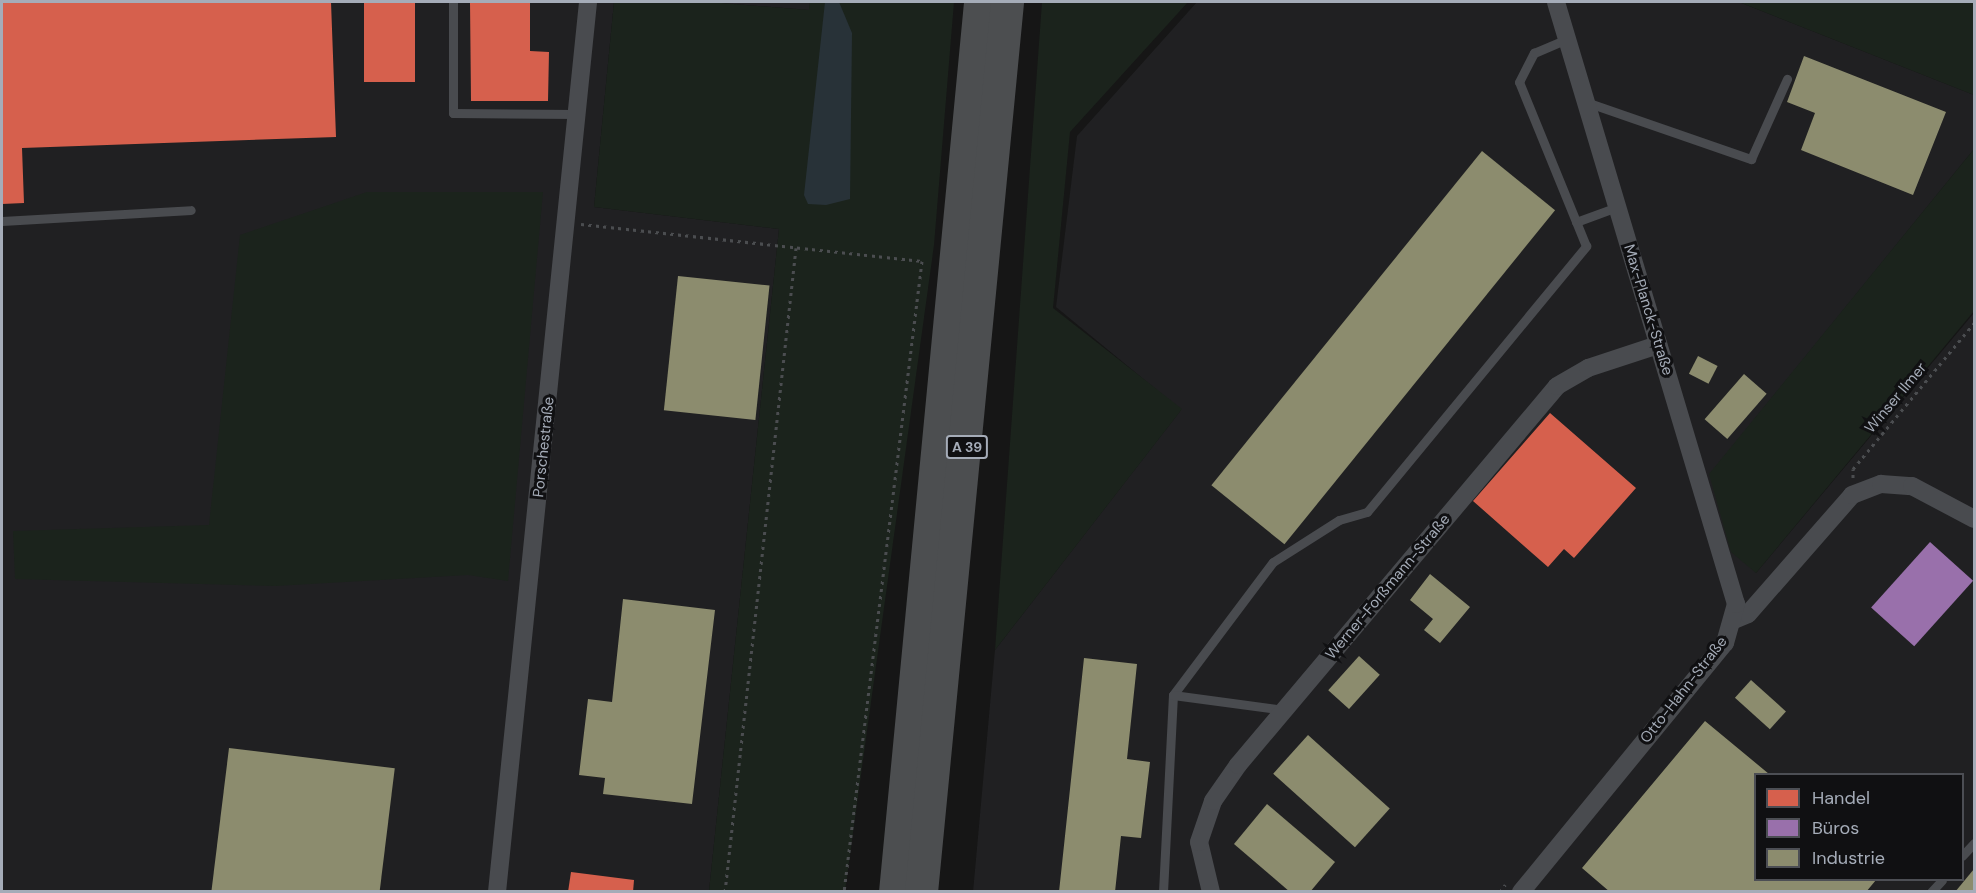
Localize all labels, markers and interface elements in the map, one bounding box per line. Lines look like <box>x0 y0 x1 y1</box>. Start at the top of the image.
street label: Max-Planck-Straße <box>1620 242 1676 378</box>
street label: Winser Ilmer <box>1861 359 1931 437</box>
street label: Porschestraße <box>530 396 558 498</box>
road number: A 39 <box>944 436 990 458</box>
street label: Werner-Forßmann-Straße <box>1322 511 1454 663</box>
street label: Otto-Hahn-Straße <box>1637 633 1731 747</box>
legend <box>1754 773 1964 881</box>
text: Handel <box>1812 786 1870 810</box>
text: Büros <box>1812 816 1859 840</box>
text: Industrie <box>1812 846 1885 870</box>

